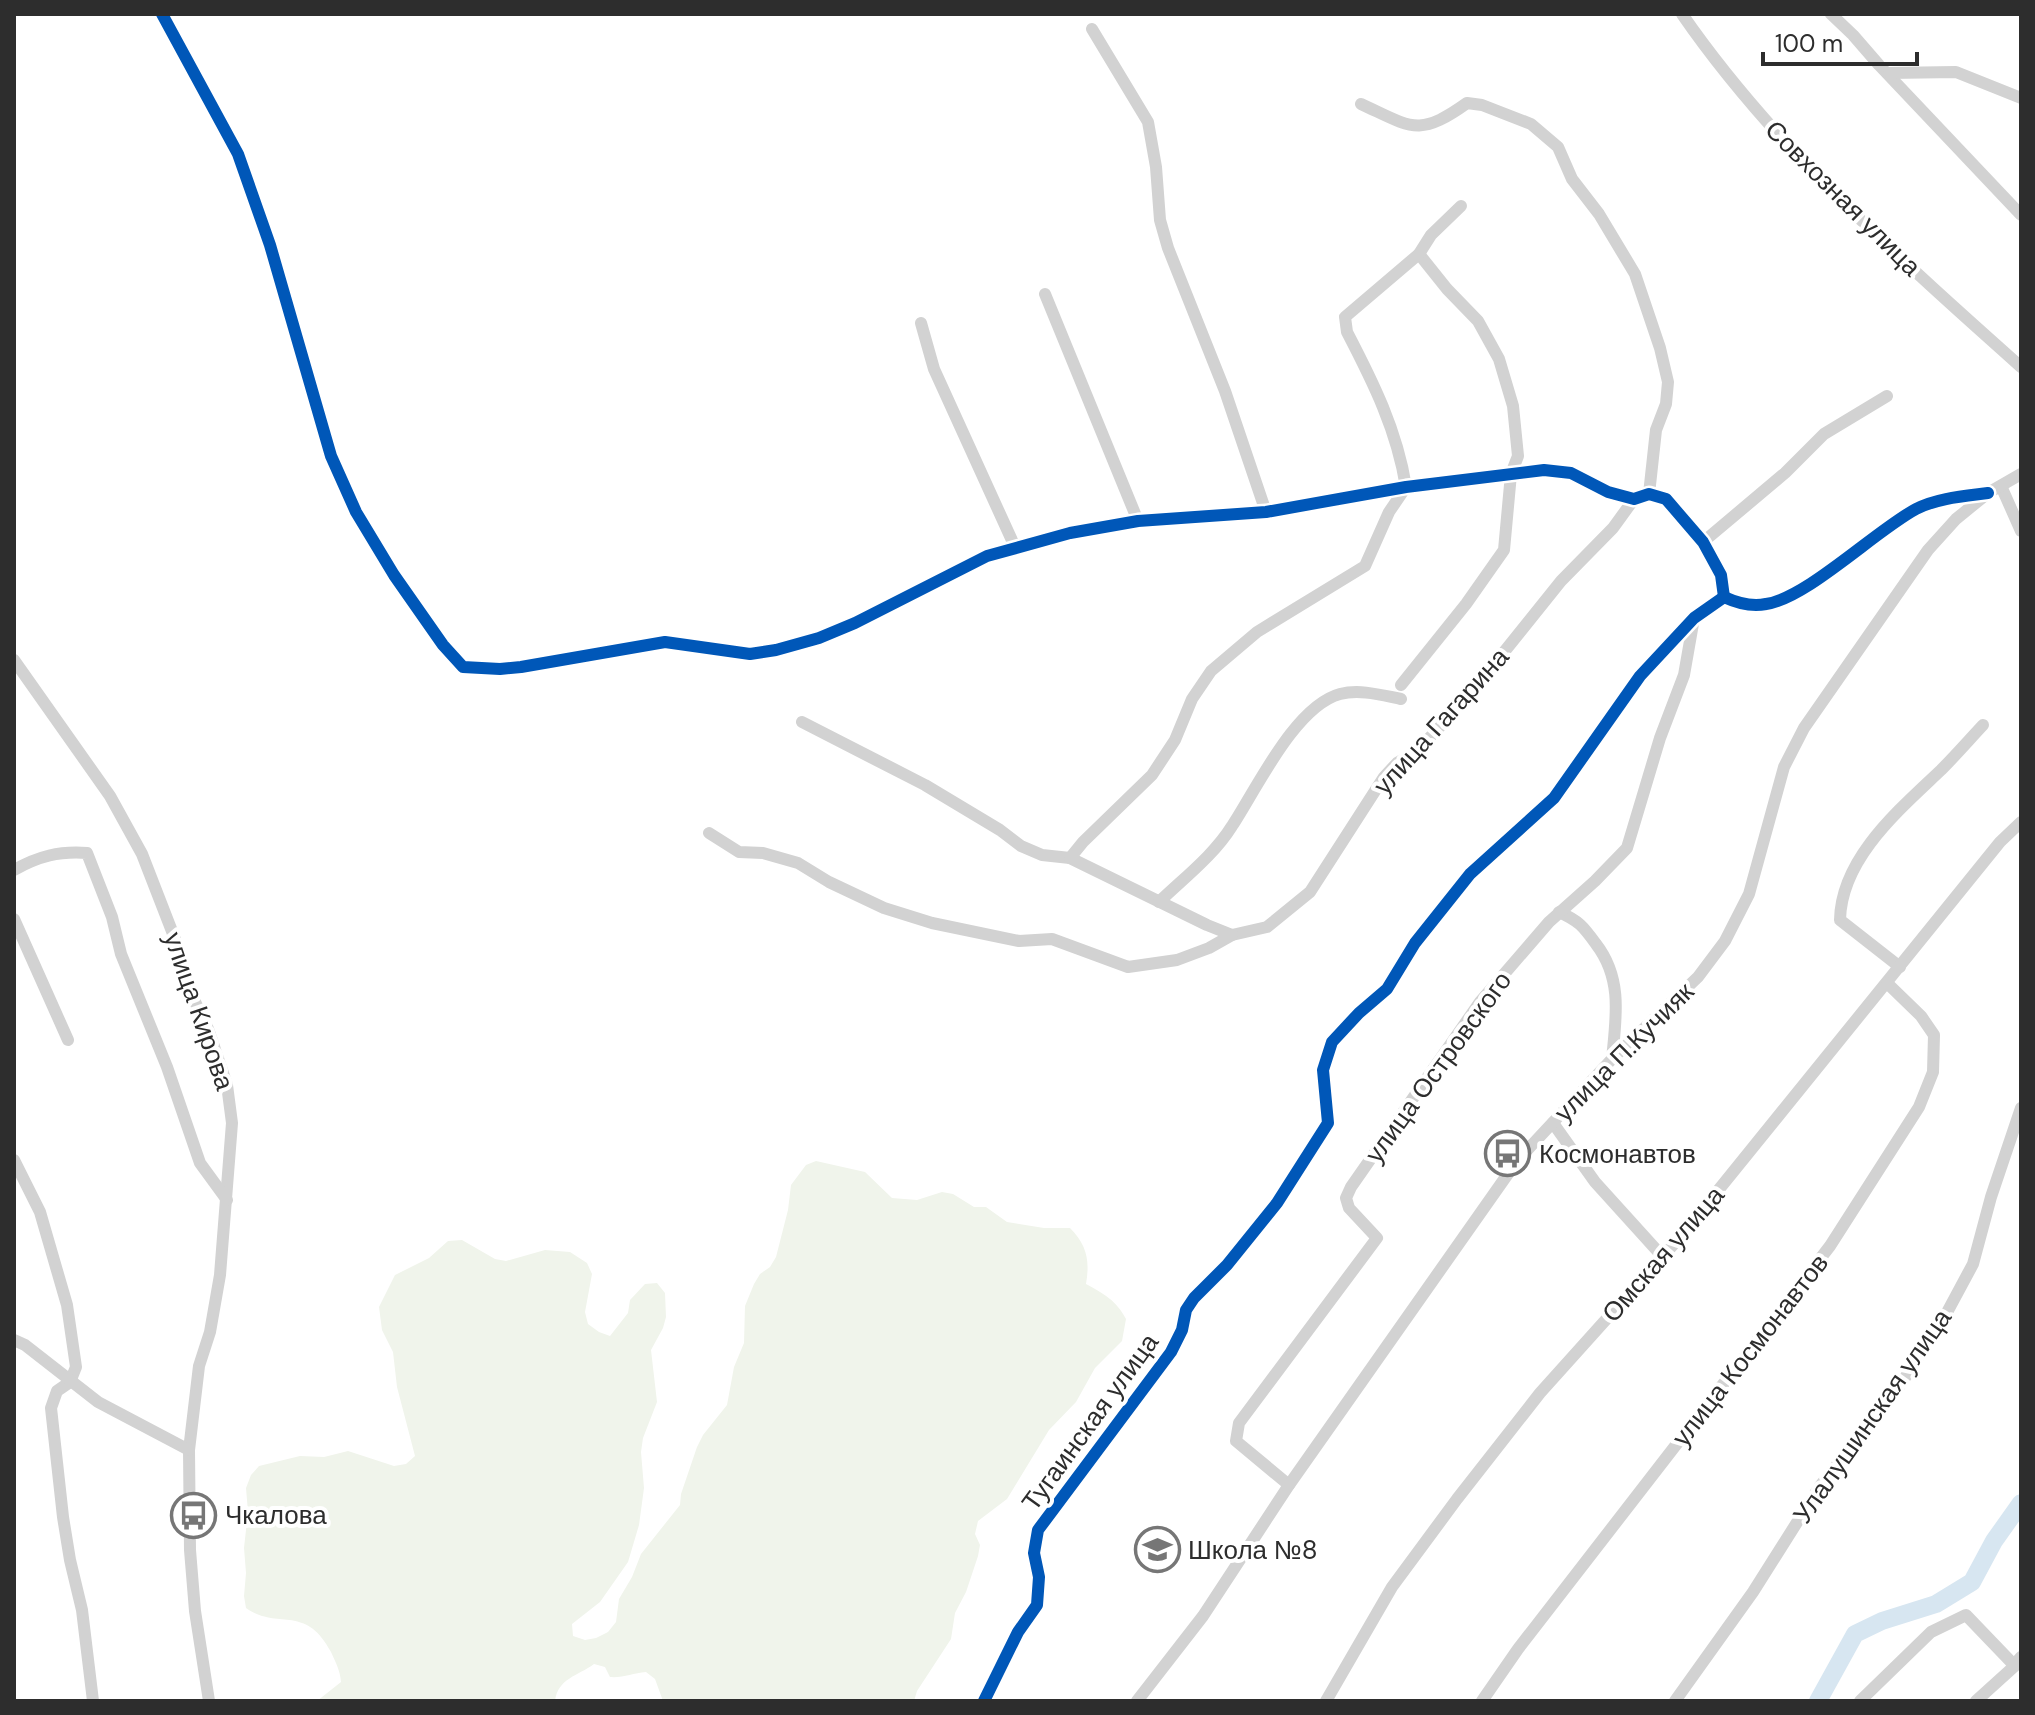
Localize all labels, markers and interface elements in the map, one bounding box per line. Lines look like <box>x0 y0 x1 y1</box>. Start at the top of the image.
scale bar <box>1763 16 1917 66</box>
text: 100 m <box>1775 28 1843 59</box>
street label: Совхозная улица <box>1758 113 1929 284</box>
street label: улица Гагарина <box>1366 640 1516 802</box>
street label: улица Кирова <box>156 927 242 1095</box>
street label: улица Островского <box>1357 965 1519 1169</box>
street label: улица П.Кучияк <box>1547 975 1701 1129</box>
bus stop icon: Космонавтов <box>1484 1130 1532 1178</box>
place label: Космонавтов <box>1539 1137 1696 1171</box>
street label: Омская улица <box>1594 1178 1732 1329</box>
street label: улица Космонавтов <box>1664 1247 1836 1453</box>
street label: Улалушинская улица <box>1785 1302 1959 1530</box>
street label: Тугаинская улица <box>1014 1326 1166 1518</box>
bus stop icon: Чкалова <box>170 1491 218 1539</box>
place label: Чкалова <box>225 1498 327 1532</box>
school or university icon: Школа №8 <box>1133 1526 1181 1574</box>
place label: Школа №8 <box>1188 1533 1318 1567</box>

